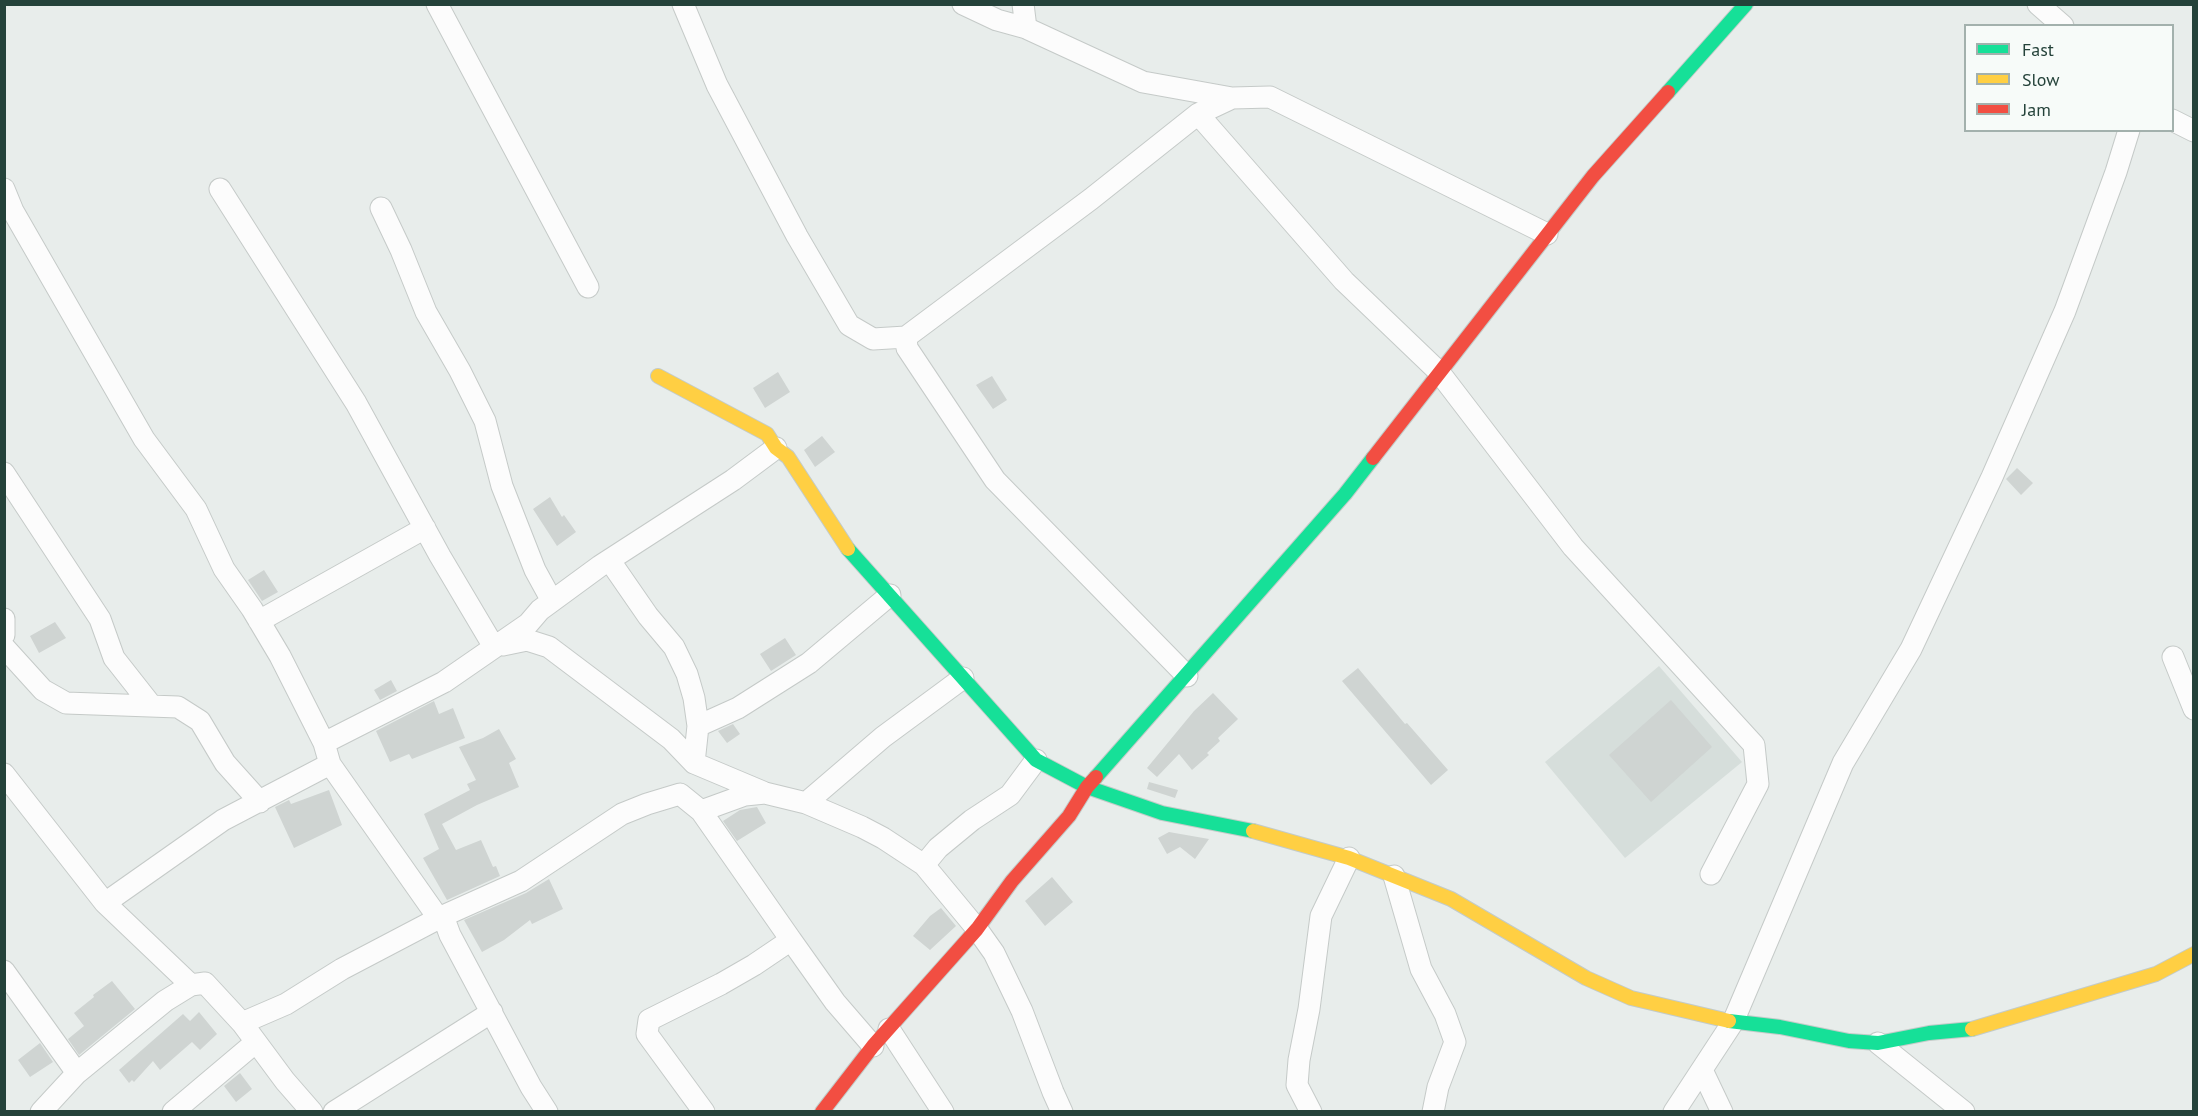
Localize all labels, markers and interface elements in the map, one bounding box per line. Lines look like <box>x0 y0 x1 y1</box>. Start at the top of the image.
legend <box>1964 24 2174 132</box>
text: Fast <box>2022 38 2054 61</box>
text: Slow <box>2022 68 2060 91</box>
text: Jam <box>2022 98 2051 121</box>

